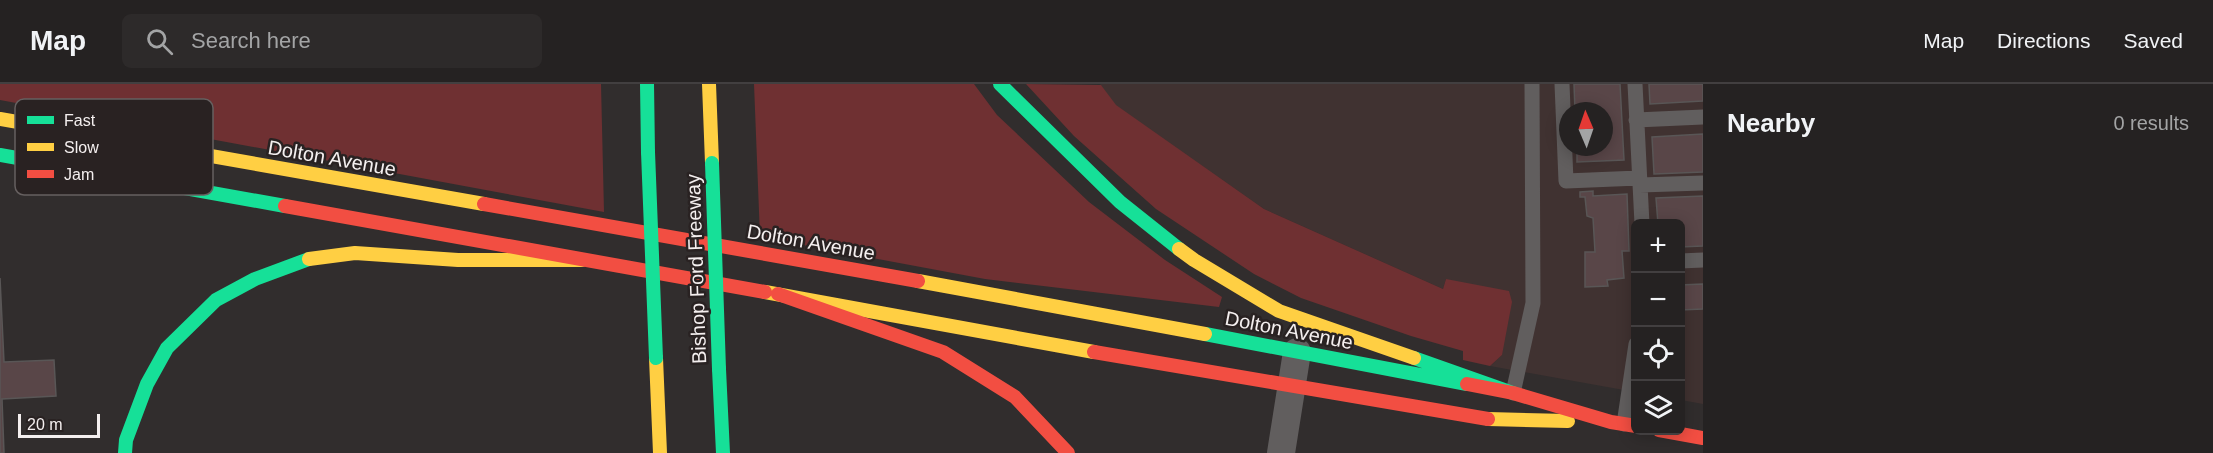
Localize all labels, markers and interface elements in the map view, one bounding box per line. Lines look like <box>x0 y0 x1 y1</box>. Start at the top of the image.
search box <box>122 14 542 68</box>
text: Map <box>30 25 86 56</box>
icon: search <box>143 25 176 58</box>
text: Search here <box>191 28 311 53</box>
text: Map <box>1923 29 1964 52</box>
text: Directions <box>1997 29 2090 52</box>
text: Saved <box>2123 29 2183 52</box>
legend <box>15 99 213 195</box>
north arrow <box>1559 102 1613 156</box>
text: Nearby <box>1727 108 1815 138</box>
text: Fast <box>64 112 96 129</box>
text: 0 results <box>2113 112 2189 134</box>
street label: Dolton Avenue <box>266 136 398 180</box>
text: Slow <box>64 139 99 156</box>
text: Jam <box>64 166 94 183</box>
street label: Bishop Ford Freeway <box>682 174 710 364</box>
map controls <box>1631 219 1685 435</box>
button: + <box>1631 219 1685 273</box>
street label: Dolton Avenue <box>745 220 877 264</box>
button: − <box>1631 273 1685 327</box>
street label: Dolton Avenue <box>1223 307 1355 353</box>
button: locate <box>1631 327 1685 381</box>
button: layers <box>1631 381 1685 435</box>
scale bar <box>18 411 100 438</box>
text: 20 m <box>27 416 63 433</box>

